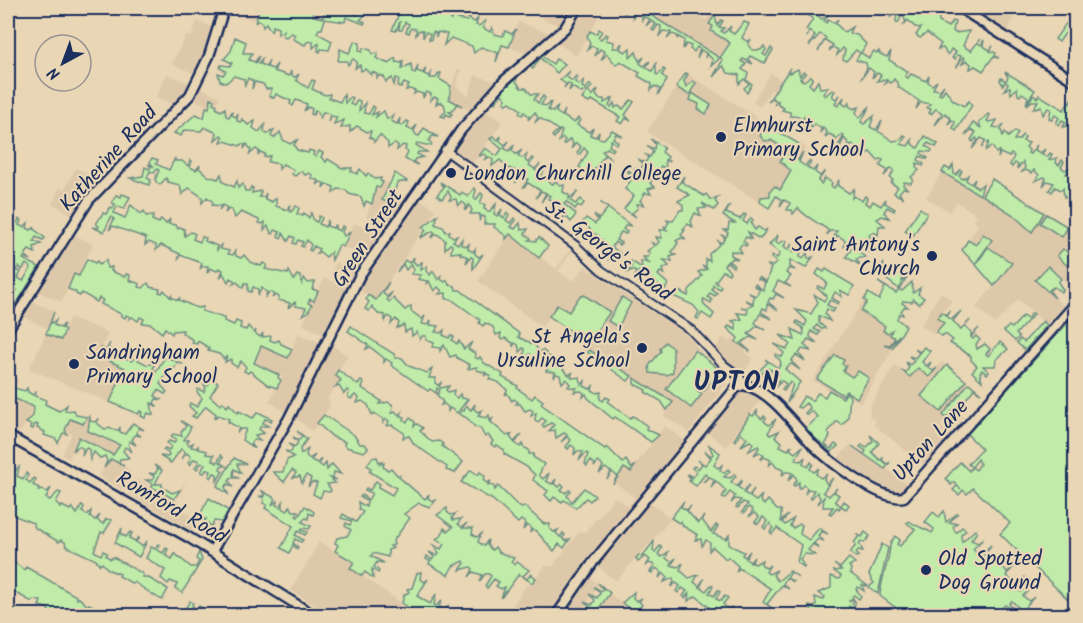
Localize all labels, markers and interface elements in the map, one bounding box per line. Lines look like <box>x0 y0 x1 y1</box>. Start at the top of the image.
north arrow <box>33 33 93 93</box>
text: N <box>42 60 66 86</box>
street label: Katherine Road <box>52 98 167 220</box>
place label: Elmhurst Primary School <box>733 110 864 167</box>
marker: Elmhurst Primary School <box>714 130 728 144</box>
place label: London Churchill College <box>463 158 682 191</box>
marker: London Churchill College <box>444 166 458 180</box>
street label: Green Street <box>324 182 413 295</box>
street label: St. George's Road <box>537 192 680 311</box>
place label: Saint Antony's Church <box>792 229 920 286</box>
marker: Saint Antony's Church <box>925 249 939 263</box>
place label: St Angela's Ursuline School <box>496 321 630 378</box>
place label: Sandringham Primary School <box>86 337 217 394</box>
marker: St Angela's Ursuline School <box>635 341 649 355</box>
marker: Sandringham Primary School <box>67 357 81 371</box>
district label: UPTON <box>694 361 780 404</box>
street label: Upton Lane <box>885 392 978 490</box>
street label: Romford Road <box>109 463 234 554</box>
place label: Old Spotted Dog Ground <box>938 543 1042 600</box>
marker: Old Spotted Dog Ground <box>919 563 933 577</box>

